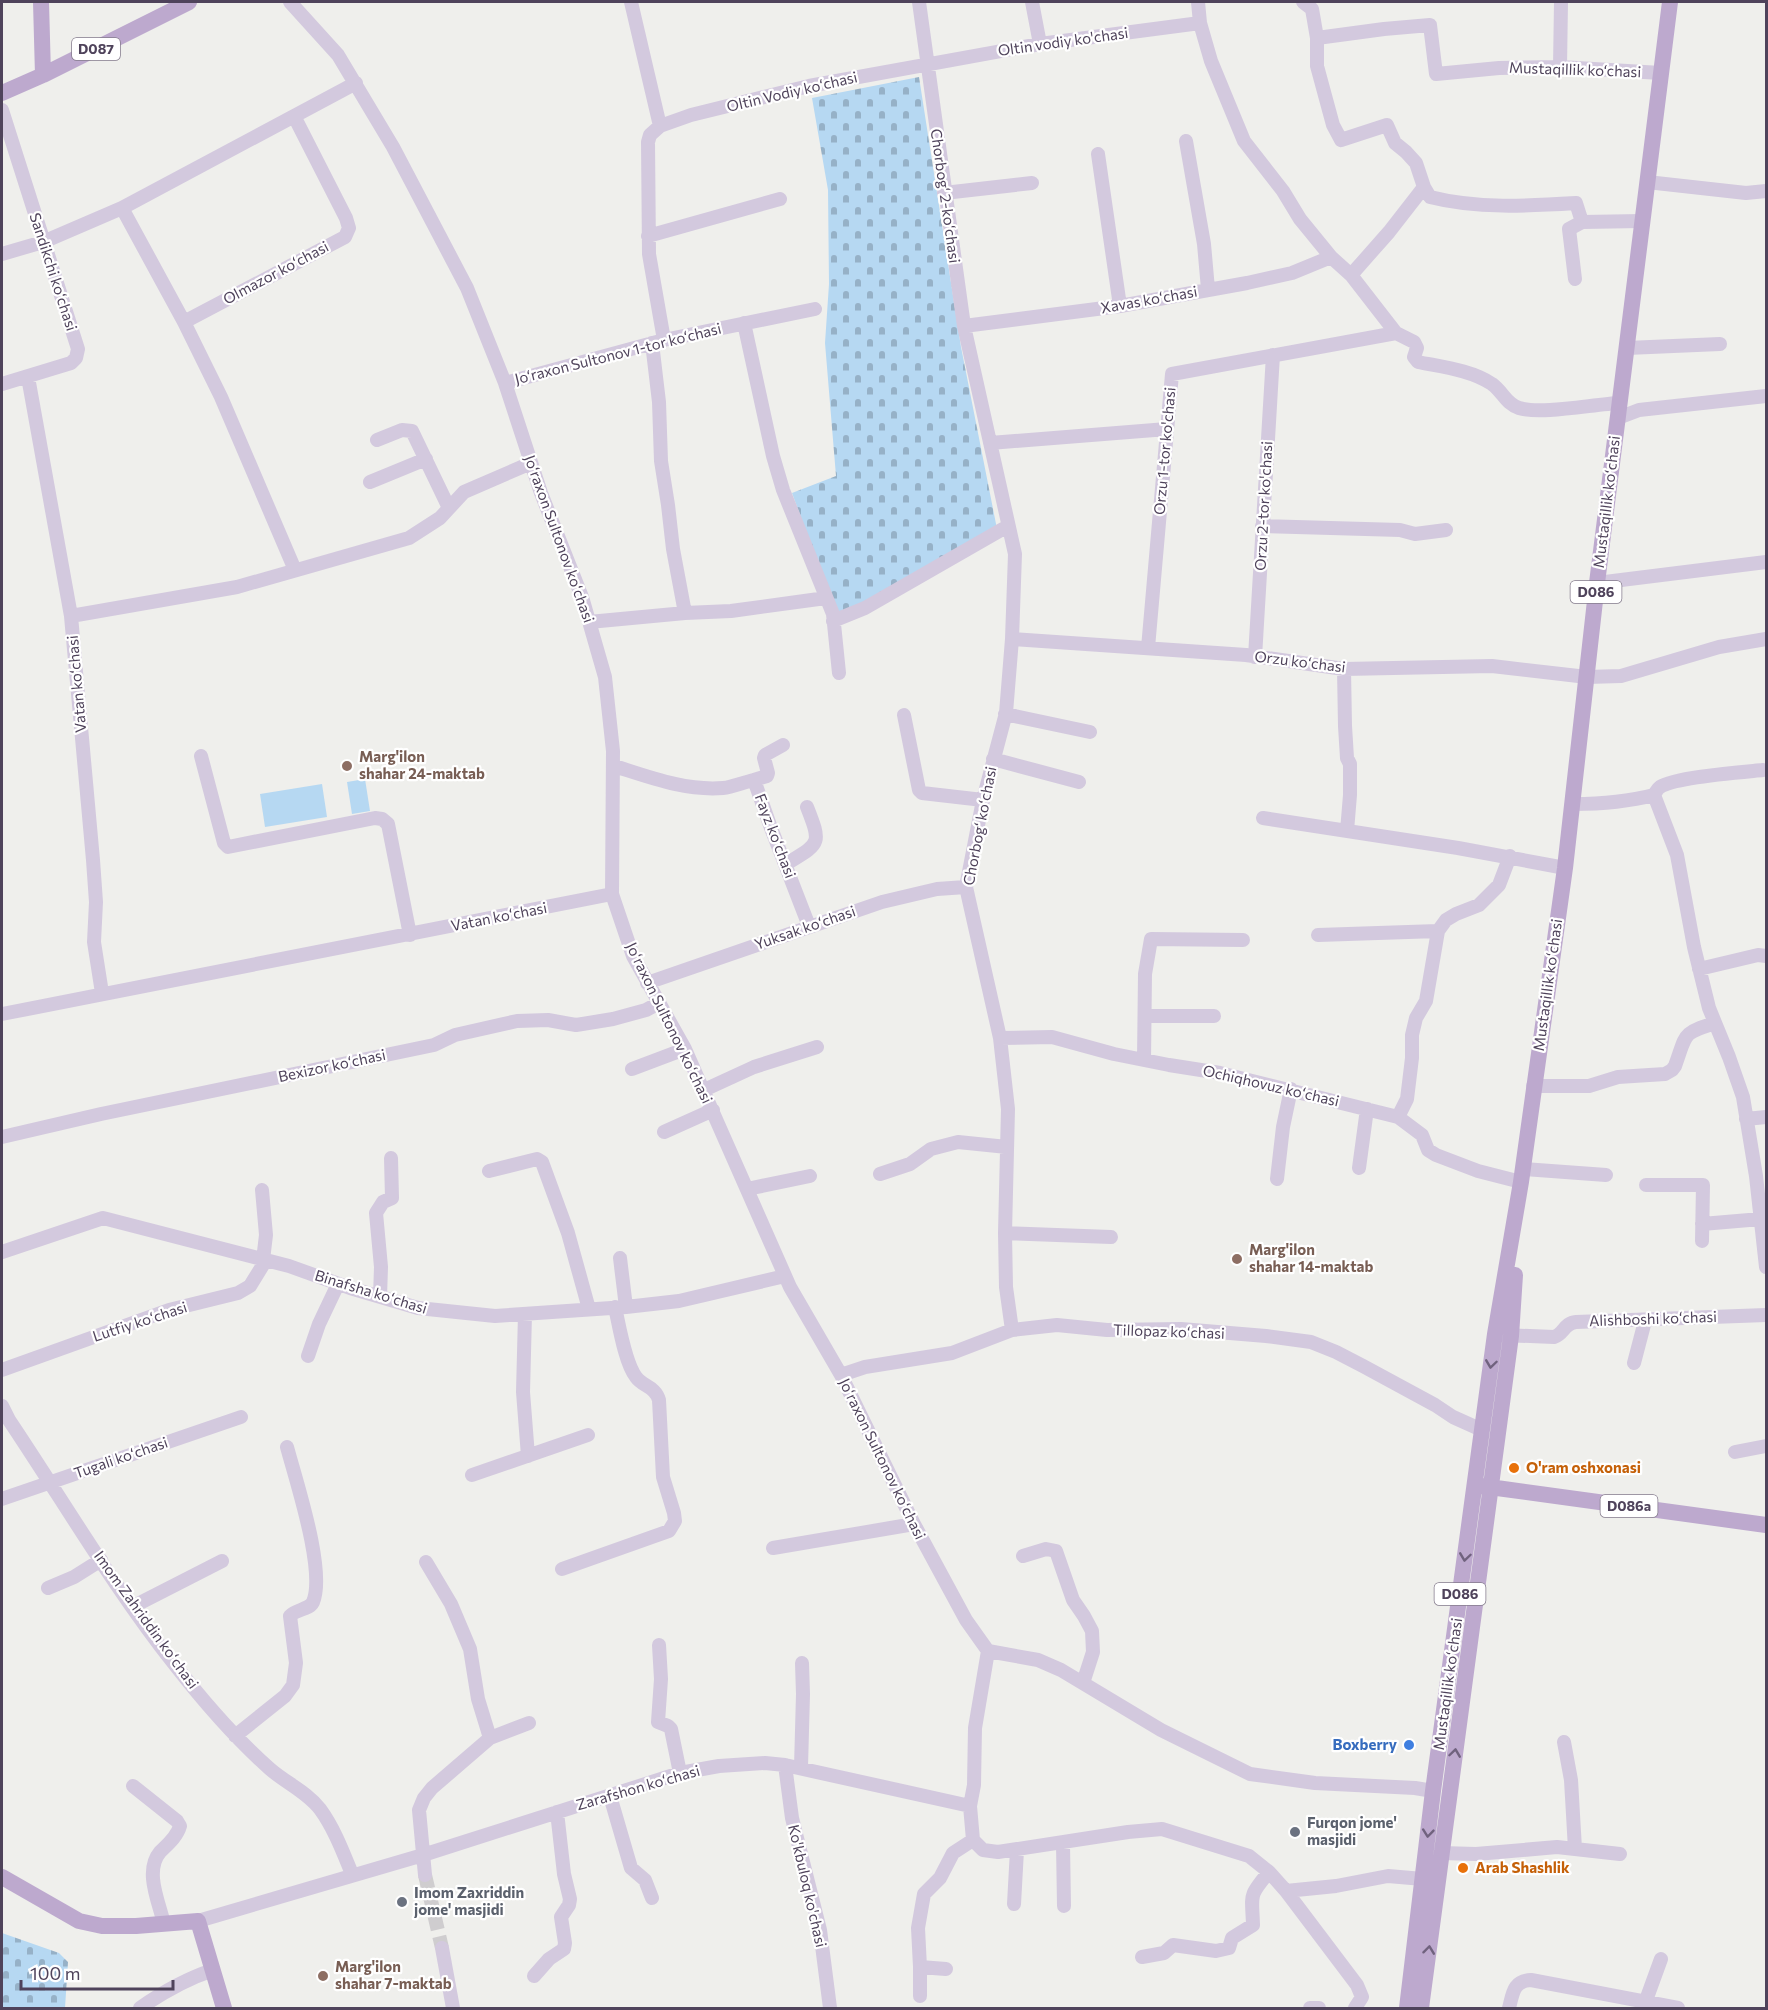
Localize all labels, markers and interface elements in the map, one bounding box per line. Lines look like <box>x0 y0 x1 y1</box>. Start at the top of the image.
street label: Oltin vodiy ko'chasi <box>997 23 1129 59</box>
road number: D087 <box>72 38 120 60</box>
street label: Mustaqillik ko‘chasi <box>1509 58 1642 80</box>
street label: Oltin Vodiy koʻchasi <box>725 67 859 115</box>
street label: Chorbogʻ 2-koʻchasi <box>928 128 964 264</box>
street label: Sandikchi koʻchasi <box>26 210 82 333</box>
street label: Olmazor koʻchasi <box>220 237 331 308</box>
street label: Xavas koʻchasi <box>1099 282 1198 316</box>
street label: Jo‘raxon Sultonov 1-tor ko‘chasi <box>513 319 723 387</box>
street label: Orzu 1-tor ko'chasi <box>1149 386 1179 515</box>
street label: Mustaqillik koʻchasi <box>1589 435 1623 569</box>
street label: Orzu 2-tor ko'chasi <box>1251 441 1275 571</box>
street label: Joʻraxon Sultonov koʻchasi <box>521 452 599 625</box>
road number: D086 <box>1570 581 1622 603</box>
street label: Vatan koʻchasi <box>63 635 89 733</box>
street label: Orzu koʻchasi <box>1254 646 1347 676</box>
place label: Marg'ilon shahar 24-maktab <box>359 747 485 782</box>
marker: Marg'ilon shahar 24-maktab <box>340 759 354 773</box>
street label: Chorbogʻ koʻchasi <box>959 765 999 887</box>
street label: Fayz koʻchasi <box>752 791 800 880</box>
street label: Vatan koʻchasi <box>449 898 548 934</box>
street label: Yuksak koʻchasi <box>752 901 858 953</box>
street label: Mustaqillik koʻchasi <box>1529 918 1565 1052</box>
street label: Joʻraxon Sultonov koʻchasi <box>623 939 717 1106</box>
street label: Bexizor koʻchasi <box>276 1045 387 1085</box>
street label: Ochiqhovuz koʻchasi <box>1201 1061 1341 1109</box>
place label: Marg'ilon shahar 14-maktab <box>1249 1240 1373 1275</box>
marker: Marg'ilon shahar 14-maktab <box>1230 1252 1244 1266</box>
street label: Binafsha koʻchasi <box>313 1265 430 1317</box>
street label: Lutfiy koʻchasi <box>90 1297 189 1345</box>
street label: Alishboshi koʻchasi <box>1589 1307 1717 1329</box>
street label: Tillopaz koʻchasi <box>1113 1320 1225 1342</box>
one-way arrow <box>1485 1359 1498 1368</box>
street label: Joʻraxon Sultonov koʻchasi <box>836 1375 930 1542</box>
street label: Tugali koʻchasi <box>71 1433 170 1481</box>
place label: O'ram oshxonasi <box>1526 1458 1641 1476</box>
marker: O'ram oshxonasi <box>1507 1461 1521 1475</box>
road number: D086a <box>1600 1495 1658 1517</box>
street label: Imom Zahriddin koʻchasi <box>91 1547 203 1692</box>
one-way arrow <box>1460 1552 1472 1561</box>
road number: D086 <box>1434 1583 1486 1605</box>
street label: Mustaqillik koʻchasi <box>1429 1617 1465 1751</box>
place label: Boxberry <box>1333 1735 1398 1753</box>
marker: Boxberry <box>1402 1738 1416 1752</box>
one-way arrow <box>1448 1749 1460 1758</box>
street label: Zarafshon koʻchasi <box>574 1761 702 1813</box>
place label: Furqon jome' masjidi <box>1307 1813 1397 1848</box>
street label: Ko'kbuloq ko'chasi <box>785 1823 831 1949</box>
marker: Furqon jome' masjidi <box>1288 1825 1302 1839</box>
one-way arrow <box>1422 1829 1435 1838</box>
place label: Arab Shashlik <box>1475 1858 1570 1876</box>
marker: Arab Shashlik <box>1456 1861 1470 1875</box>
place label: Imom Zaxriddin jome' masjidi <box>413 1883 524 1918</box>
marker: Imom Zaxriddin jome' masjidi <box>395 1895 409 1909</box>
one-way arrow <box>1422 1946 1434 1955</box>
scale bar <box>21 1953 172 1991</box>
place label: Marg'ilon shahar 7-maktab <box>335 1957 452 1992</box>
text: 100 m <box>30 1962 80 1984</box>
marker: Marg'ilon shahar 7-maktab <box>316 1969 330 1983</box>

